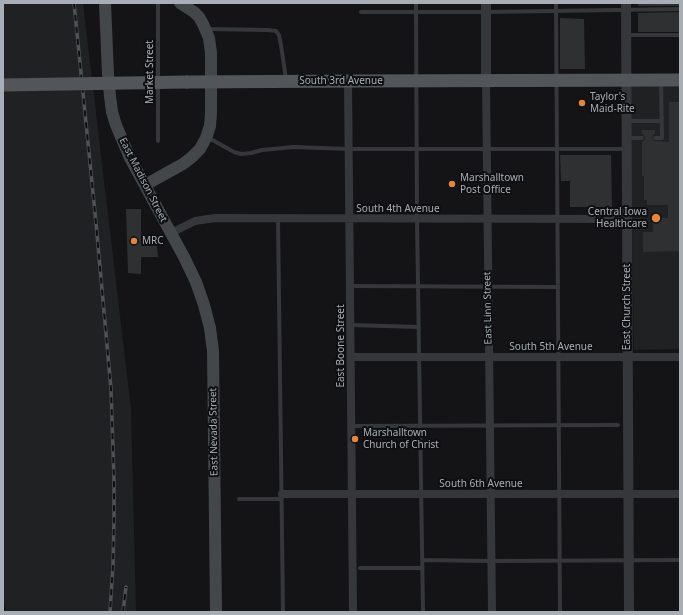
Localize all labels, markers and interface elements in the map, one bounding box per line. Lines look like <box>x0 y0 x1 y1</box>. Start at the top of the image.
street label: Market Street <box>144 40 156 104</box>
street label: South 3rd Avenue <box>299 75 383 87</box>
place label: Taylor's Maid-Rite <box>590 91 635 114</box>
marker: Taylor's Maid-Rite <box>577 98 587 108</box>
street label: East Madison Street <box>117 136 169 224</box>
place label: Marshalltown Post Office <box>460 172 524 196</box>
marker: Marshalltown Post Office <box>447 179 457 189</box>
street label: South 4th Avenue <box>356 203 440 215</box>
place label: Central Iowa Healthcare <box>588 206 647 230</box>
marker: Central Iowa Healthcare <box>650 212 662 224</box>
place label: MRC <box>142 235 164 247</box>
marker: MRC <box>129 236 139 246</box>
street label: East Church Street <box>621 264 633 350</box>
street label: East Linn Street <box>481 271 495 345</box>
street label: East Boone Street <box>335 304 347 388</box>
street label: South 5th Avenue <box>509 341 593 353</box>
street label: East Nevada Street <box>207 388 221 476</box>
place label: Marshalltown Church of Christ <box>363 427 439 450</box>
marker: Marshalltown Church of Christ <box>350 434 360 444</box>
street label: South 6th Avenue <box>439 478 523 490</box>

